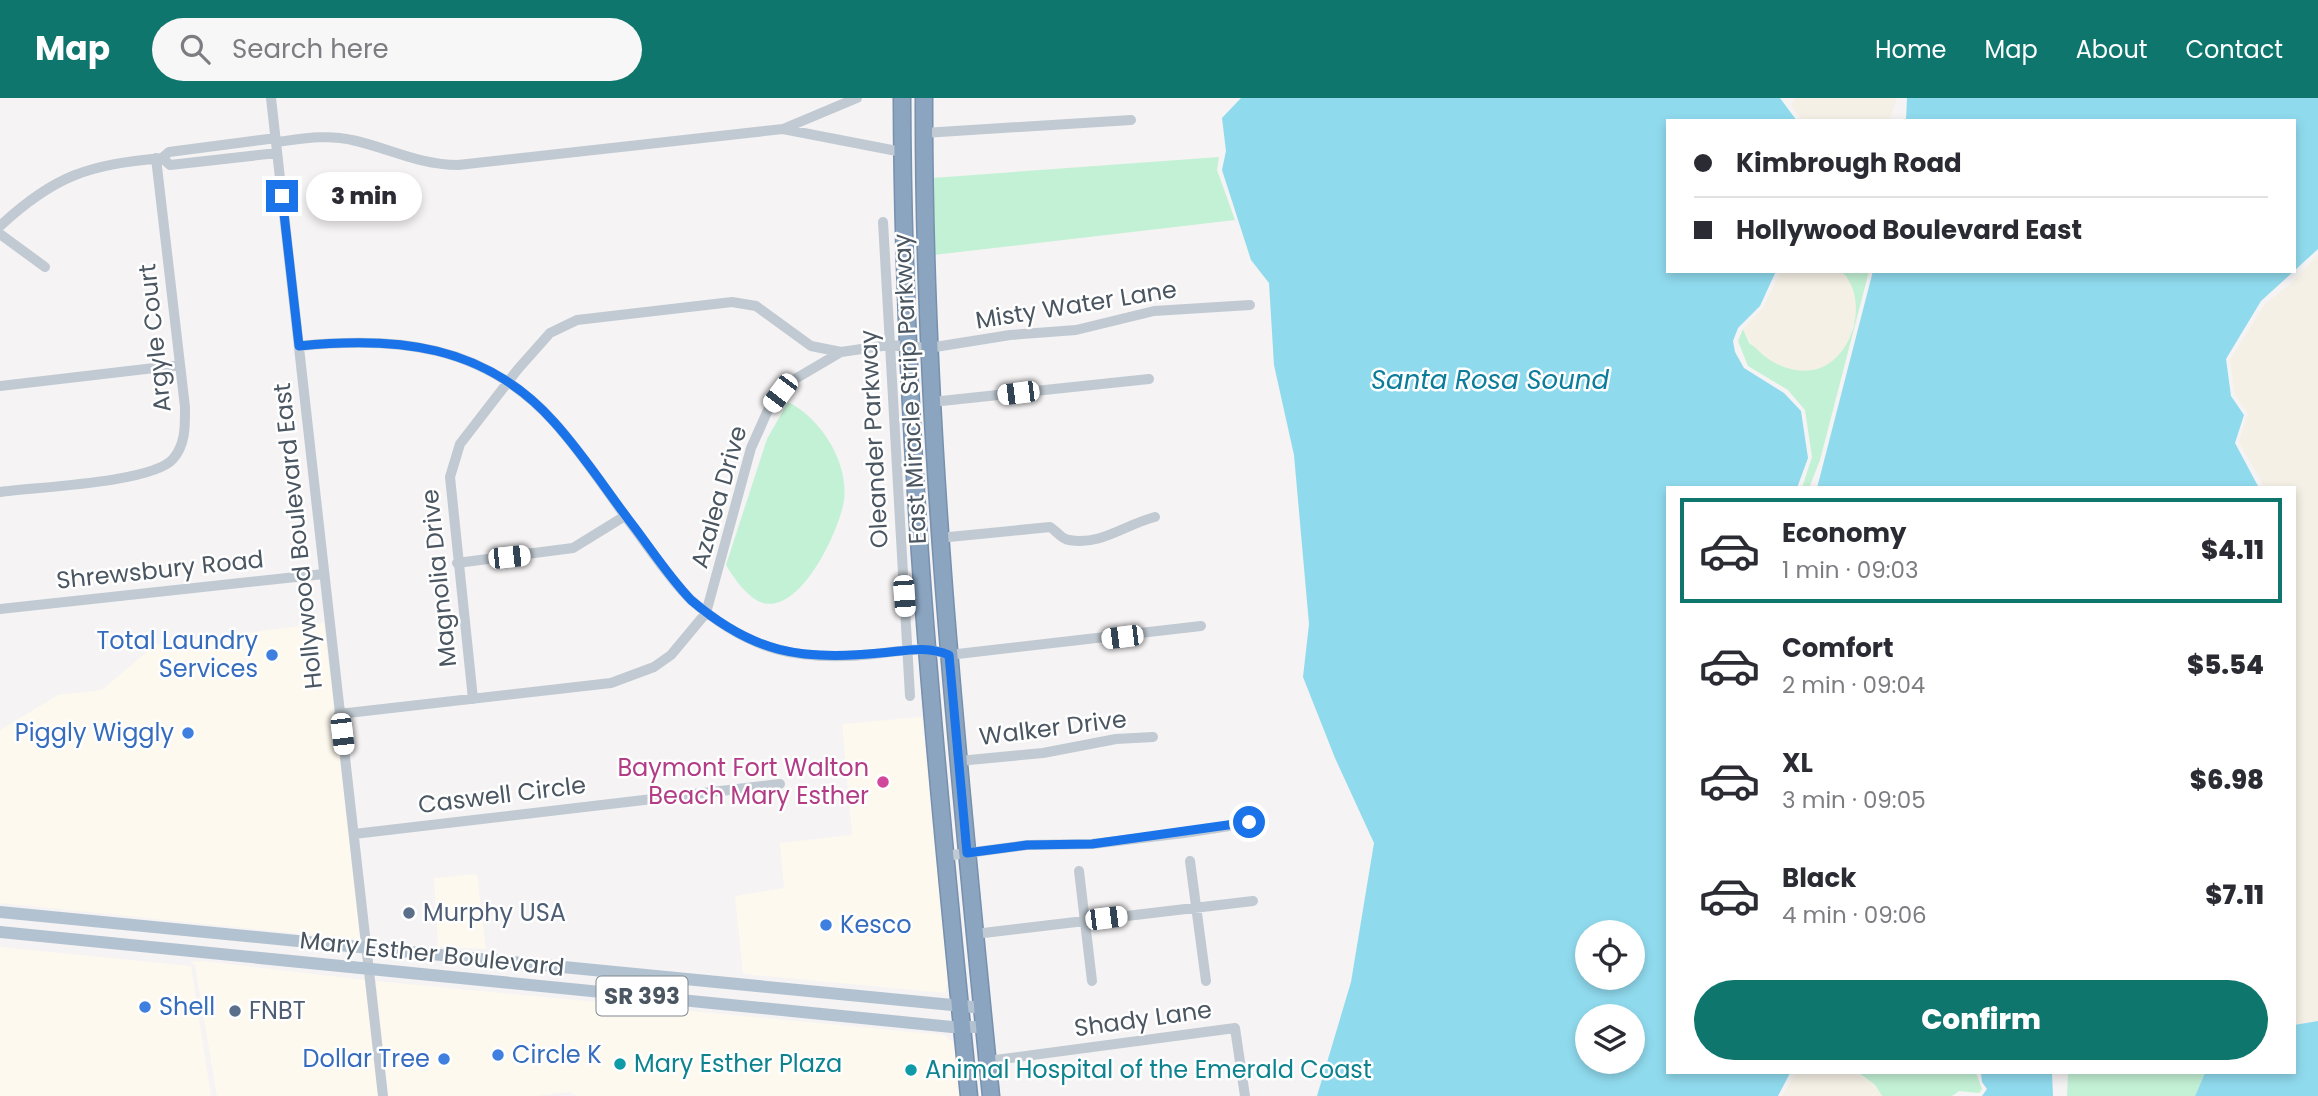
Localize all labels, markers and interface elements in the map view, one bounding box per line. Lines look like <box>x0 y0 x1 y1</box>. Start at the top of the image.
search box <box>152 18 642 81</box>
text: Map <box>35 25 110 72</box>
icon: search <box>176 30 214 68</box>
text: Search here <box>232 31 389 67</box>
text: Home <box>1875 33 1947 66</box>
text: Map <box>1985 33 2038 66</box>
text: About <box>2076 33 2147 66</box>
text: Contact <box>2185 33 2283 66</box>
text: Kimbrough Road <box>1736 145 1962 181</box>
callout: 3 min <box>306 172 422 220</box>
route end <box>266 180 298 212</box>
text: 3 min <box>331 180 397 212</box>
text: Hollywood Boulevard East <box>1736 212 2082 248</box>
street label: East Miracle Strip Parkway <box>885 232 934 545</box>
street label: Argyle Court <box>130 262 179 414</box>
street label: Misty Water Lane <box>973 272 1179 337</box>
street label: Oleander Parkway <box>851 329 896 549</box>
water label: Santa Rosa Sound <box>1371 362 1609 398</box>
car <box>759 370 802 416</box>
car <box>996 380 1041 406</box>
street label: Hollywood Boulevard East <box>265 381 330 691</box>
street label: Azalea Drive <box>682 422 755 572</box>
street label: Magnolia Drive <box>413 488 464 669</box>
text: Economy <box>1782 515 1906 551</box>
icon: car <box>1698 519 1761 582</box>
text: $4.11 <box>2201 532 2264 568</box>
street label: Shrewsbury Road <box>55 542 265 597</box>
car <box>488 544 531 570</box>
text: 1 min · 09:03 <box>1782 554 1919 586</box>
car <box>893 574 916 618</box>
place label: Total Laundry Services <box>96 624 258 685</box>
car <box>1100 624 1145 650</box>
text: Comfort <box>1782 630 1894 666</box>
icon: car <box>1698 634 1761 697</box>
marker: Total Laundry Services <box>264 647 280 663</box>
text: $5.54 <box>2187 647 2264 683</box>
text: 2 min · 09:04 <box>1782 669 1925 701</box>
street label: Walker Drive <box>977 702 1129 753</box>
car <box>330 712 355 756</box>
place label: Piggly Wiggly <box>15 716 174 749</box>
marker: Piggly Wiggly <box>180 725 196 741</box>
text: XL <box>1782 745 1813 781</box>
icon: car <box>1698 749 1761 812</box>
place label: Baymont Fort Walton Beach Mary Esther <box>617 751 869 812</box>
text: $6.98 <box>2190 762 2264 798</box>
street label: Caswell Circle <box>416 768 588 821</box>
marker: Baymont Fort Walton Beach Mary Esther <box>875 774 891 790</box>
text: 3 min · 09:05 <box>1782 784 1926 816</box>
route start <box>1233 806 1265 838</box>
text: Black <box>1782 860 1856 896</box>
icon: car <box>1698 864 1761 927</box>
text: $7.11 <box>2205 877 2264 913</box>
place label: Murphy USA <box>423 896 566 929</box>
text: 4 min · 09:06 <box>1782 899 1927 931</box>
marker: Murphy USA <box>401 905 417 921</box>
car <box>1084 905 1129 931</box>
place label: Kesco <box>840 908 912 941</box>
marker: Kesco <box>818 917 834 933</box>
map controls <box>1575 920 1645 1074</box>
button: locate <box>1575 920 1645 990</box>
street label: Mary Esther Boulevard <box>298 923 566 984</box>
road number: SR 393 <box>596 976 688 1015</box>
button: Confirm <box>1694 980 2268 1060</box>
place label: Shell <box>159 990 215 1023</box>
street label: Shady Lane <box>1072 993 1214 1044</box>
place label: FNBT <box>249 994 306 1027</box>
marker: Shell <box>137 999 153 1015</box>
marker: FNBT <box>227 1003 243 1019</box>
button: layers <box>1575 1004 1645 1074</box>
place label: Circle K <box>512 1038 602 1071</box>
place label: Dollar Tree <box>303 1042 430 1075</box>
marker: Circle K <box>490 1047 506 1063</box>
place label: Mary Esther Plaza <box>634 1047 842 1080</box>
marker: Dollar Tree <box>436 1051 452 1067</box>
place label: Animal Hospital of the Emerald Coast <box>925 1053 1372 1086</box>
marker: Mary Esther Plaza <box>612 1056 628 1072</box>
marker: Animal Hospital of the Emerald Coast <box>903 1062 919 1078</box>

